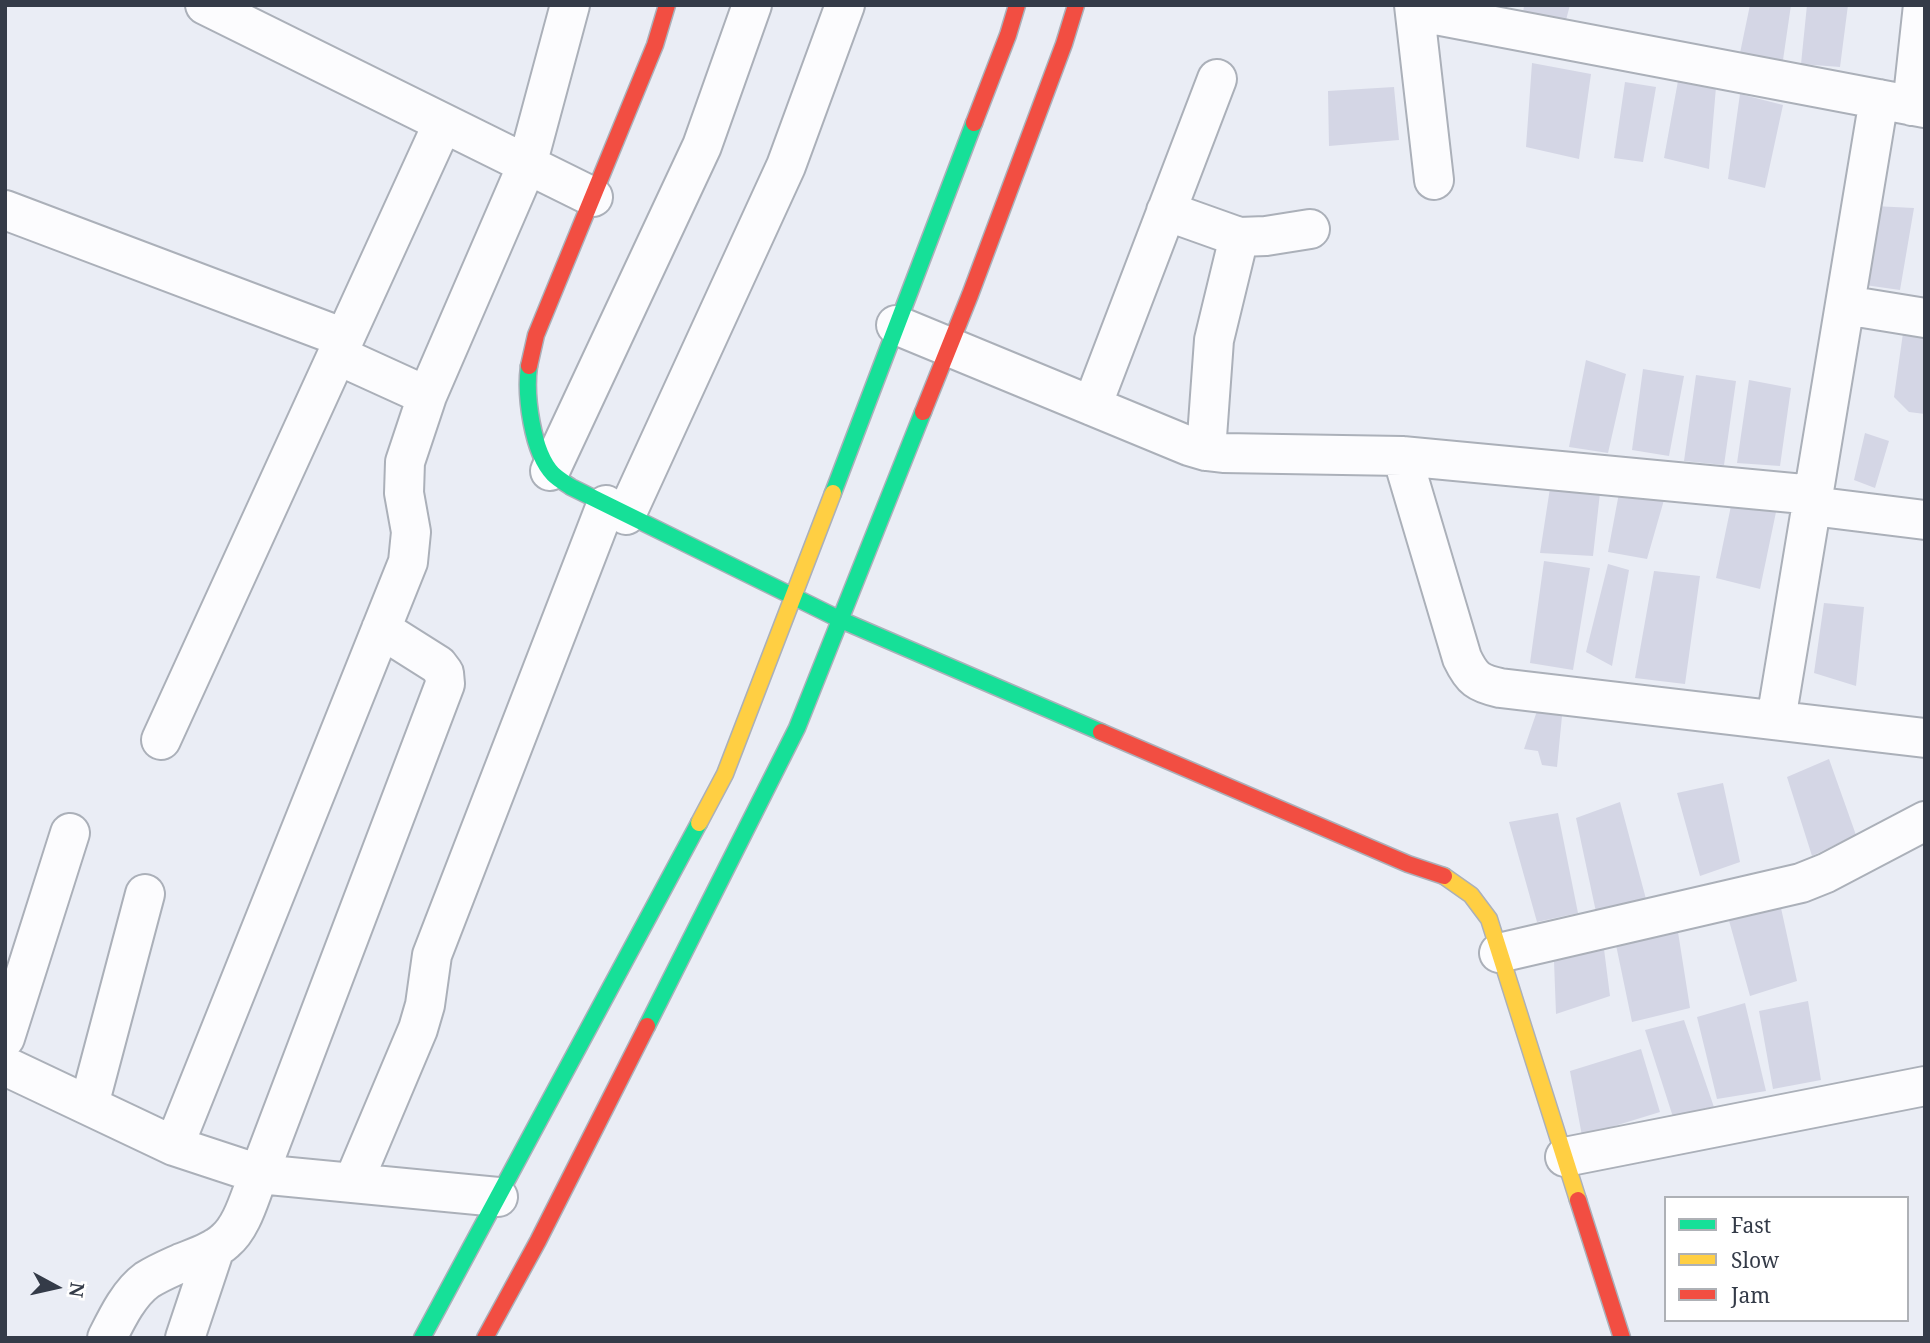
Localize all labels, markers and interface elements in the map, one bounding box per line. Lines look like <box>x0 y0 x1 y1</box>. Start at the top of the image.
legend <box>1664 1196 1909 1322</box>
text: Fast <box>1731 1211 1771 1239</box>
text: Slow <box>1731 1246 1779 1274</box>
north arrow <box>21 1252 91 1322</box>
text: N <box>63 1281 91 1299</box>
text: Jam <box>1731 1281 1770 1309</box>

